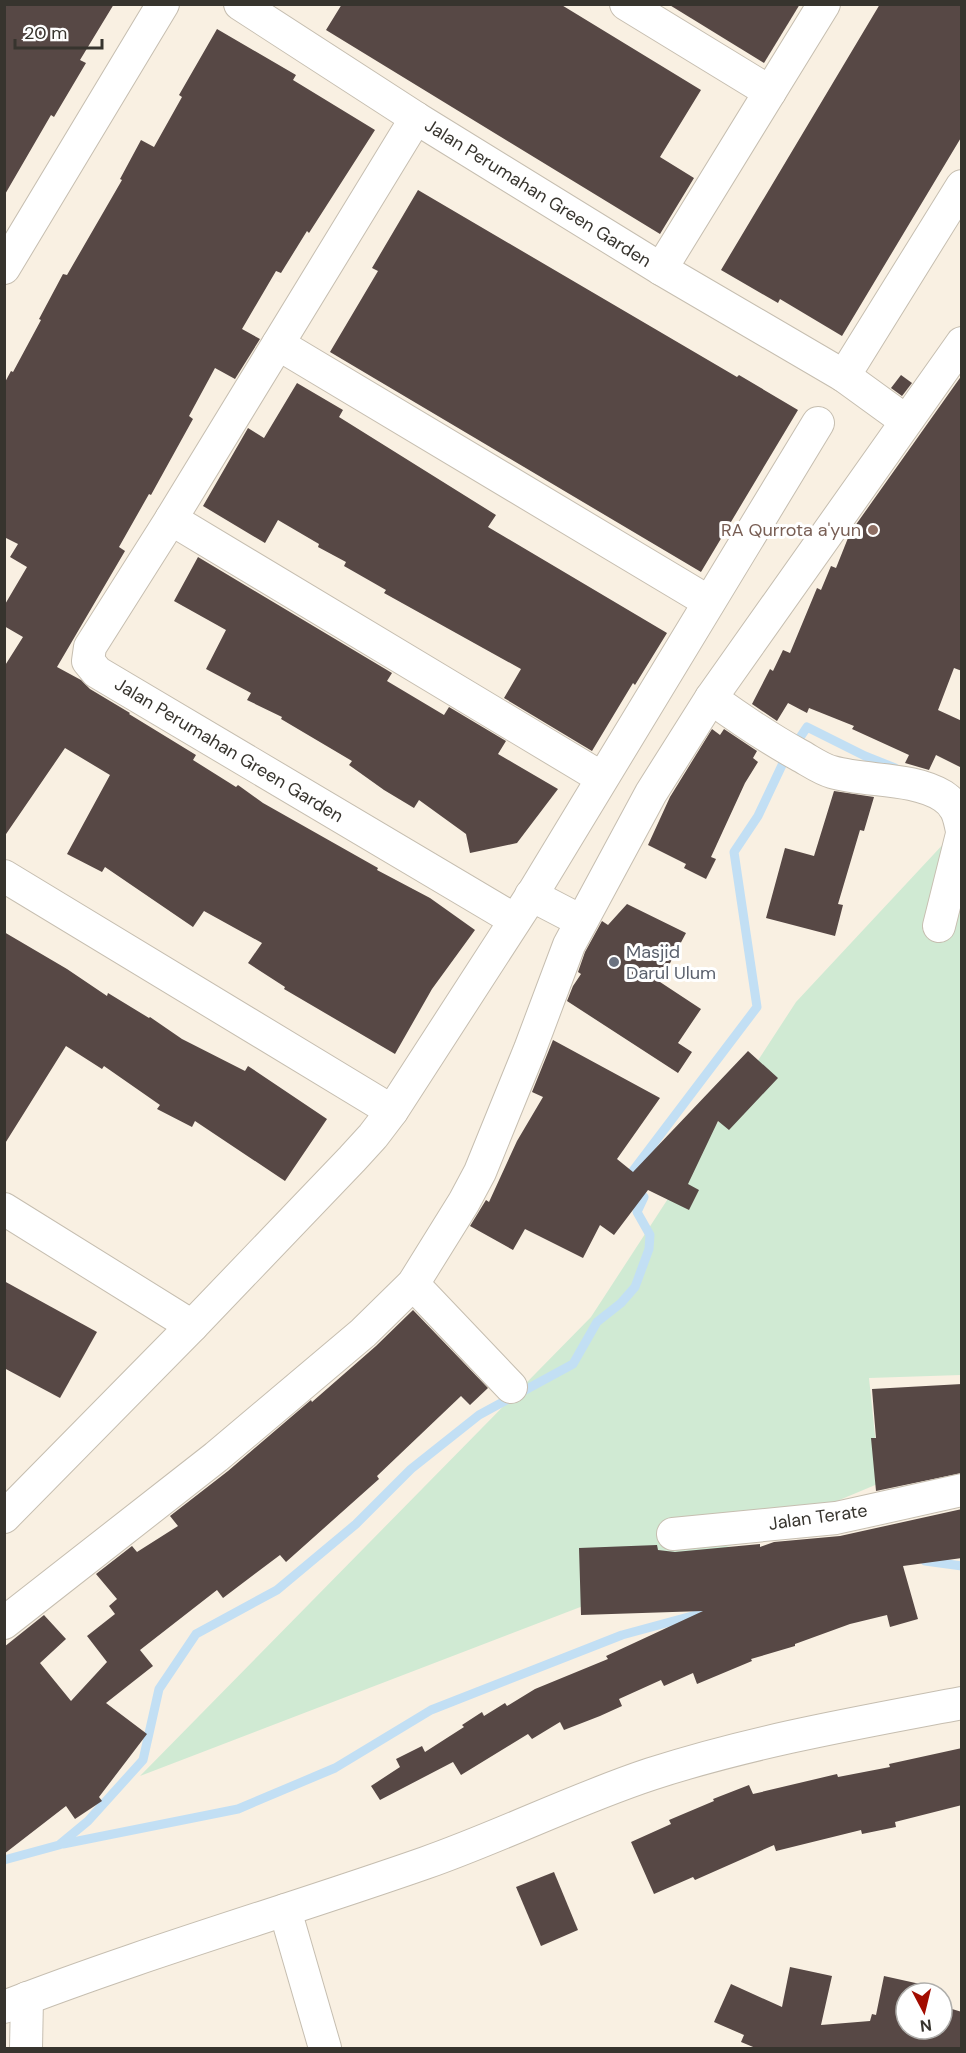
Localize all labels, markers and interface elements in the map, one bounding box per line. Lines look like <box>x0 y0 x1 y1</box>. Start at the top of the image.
scale bar <box>15 12 102 50</box>
text: 20 m <box>24 21 67 45</box>
street label: Jalan Perumahan Green Garden <box>420 113 656 273</box>
place label: RA Qurrota a'yun <box>721 518 861 542</box>
marker: RA Qurrota a'yun <box>866 523 880 537</box>
street label: Jalan Perumahan Green Garden <box>110 672 348 828</box>
place label: Masjid Darul Ulum <box>626 940 716 985</box>
marker: Masjid Darul Ulum <box>607 955 621 969</box>
street label: Jalan Terate <box>767 1498 869 1536</box>
north arrow <box>894 1981 954 2041</box>
text: N <box>919 2014 933 2037</box>

